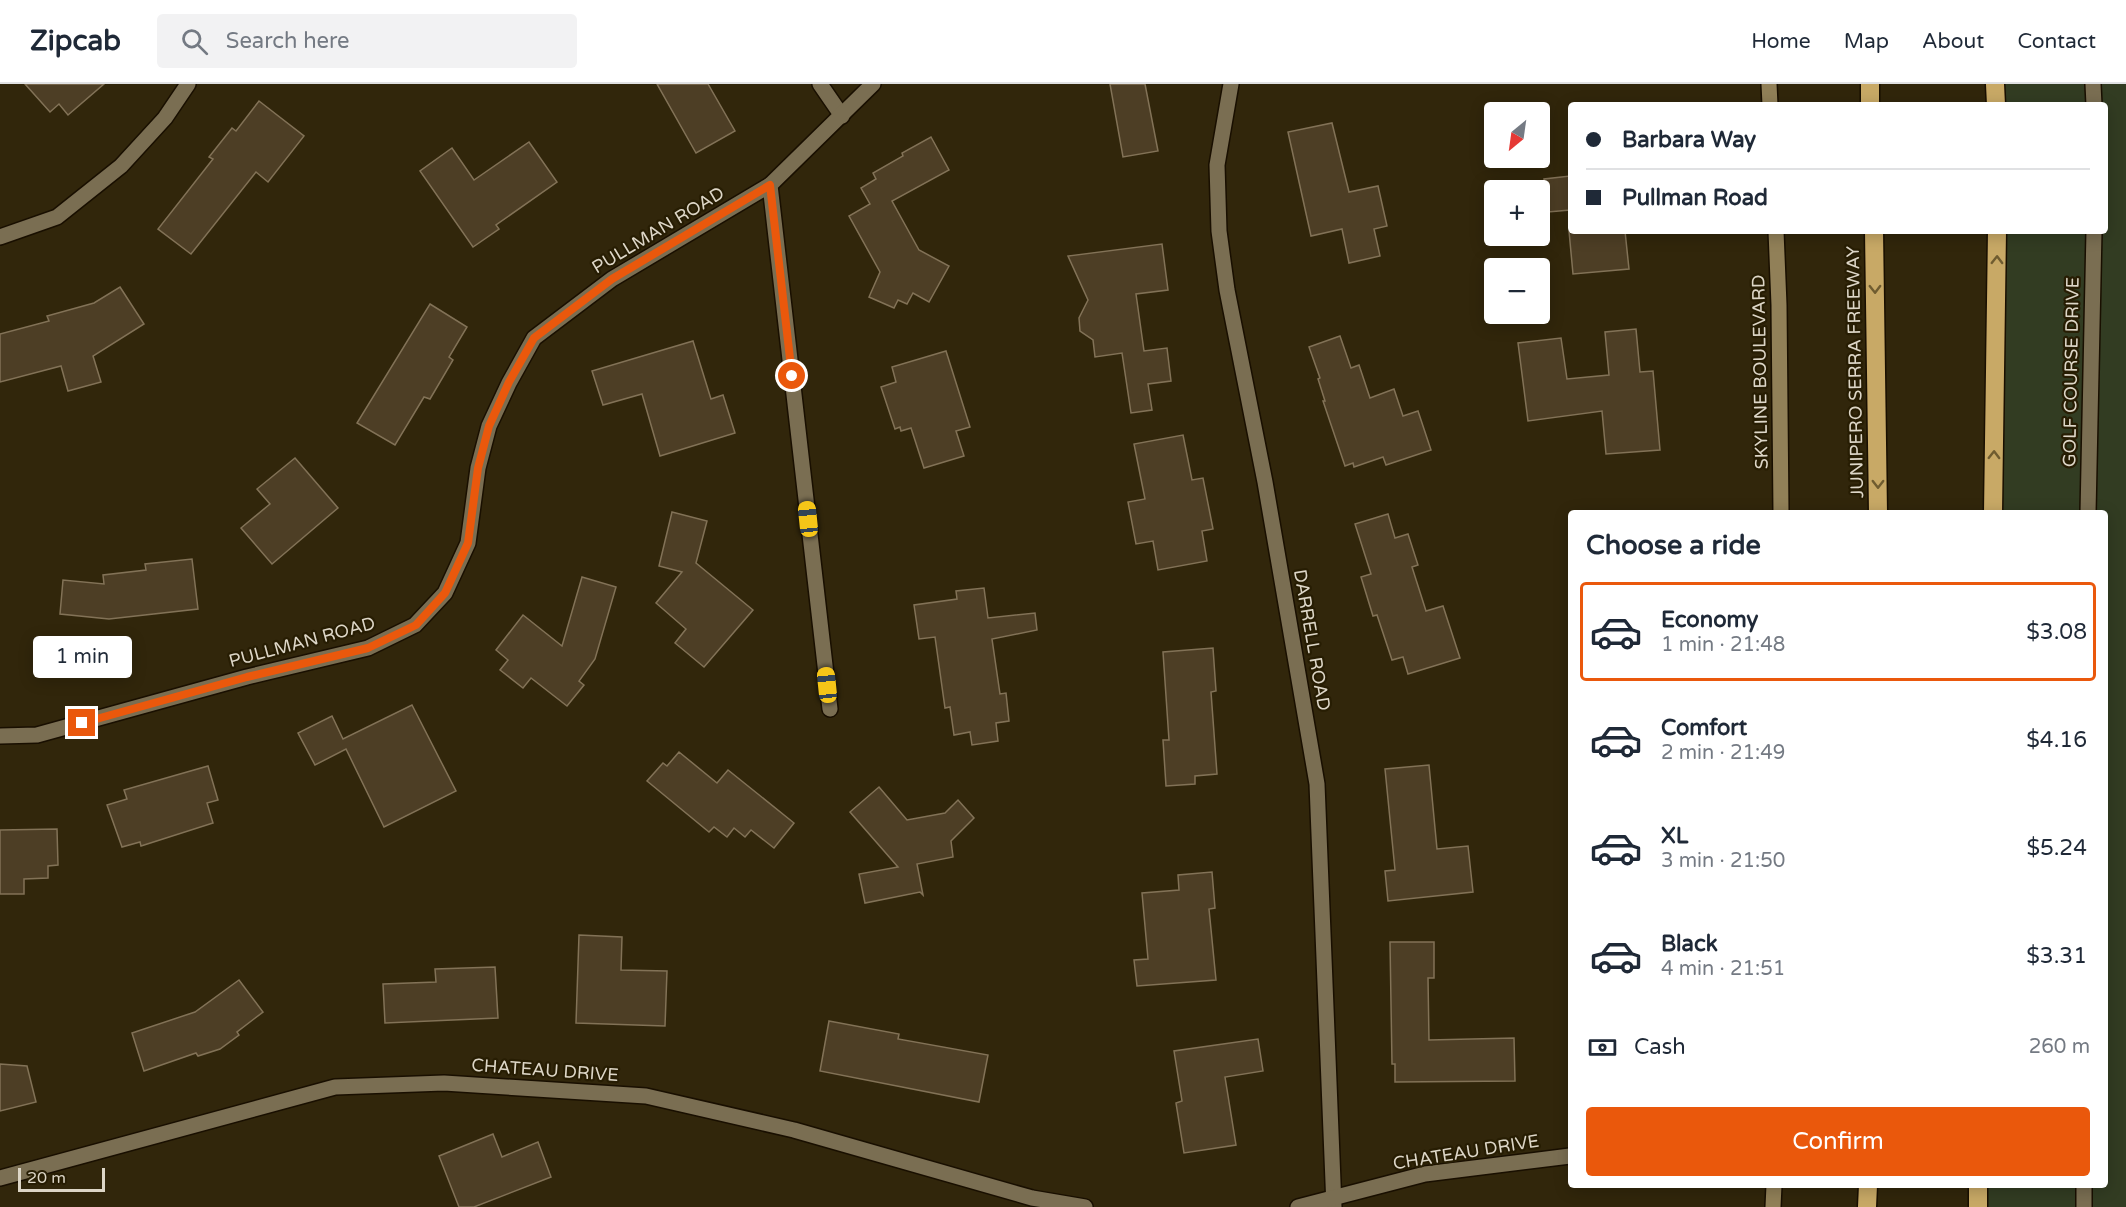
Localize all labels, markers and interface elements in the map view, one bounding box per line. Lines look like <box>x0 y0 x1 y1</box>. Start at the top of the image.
search box <box>157 14 577 68</box>
text: Zipcab <box>30 24 121 58</box>
icon: search <box>178 25 211 58</box>
text: Search here <box>226 28 350 54</box>
text: Home <box>1751 29 1811 54</box>
text: Map <box>1844 29 1889 54</box>
text: About <box>1922 29 1984 54</box>
text: Contact <box>2017 29 2096 54</box>
north arrow <box>1484 102 1550 168</box>
map controls <box>1484 102 1550 324</box>
text: Barbara Way <box>1622 127 1756 153</box>
button: + <box>1484 180 1550 246</box>
street label: PULLMAN ROAD <box>588 182 728 278</box>
text: Pullman Road <box>1622 185 1768 211</box>
street label: JUNIPERO SERRA FREEWAY <box>1842 245 1868 498</box>
one-way arrow <box>1991 255 2003 264</box>
button: − <box>1484 258 1550 324</box>
street label: SKYLINE BOULEVARD <box>1747 274 1773 470</box>
street label: GOLF COURSE DRIVE <box>2058 277 2084 467</box>
one-way arrow <box>1869 285 1882 294</box>
route start <box>778 362 805 389</box>
one-way arrow <box>1988 450 2000 459</box>
one-way arrow <box>1872 480 1884 489</box>
car <box>797 500 819 538</box>
text: Choose a ride <box>1586 529 1761 562</box>
street label: DARRELL ROAD <box>1289 568 1335 712</box>
icon: car <box>1589 605 1643 659</box>
text: Economy <box>1661 607 1758 633</box>
street label: PULLMAN ROAD <box>226 612 378 672</box>
text: $3.08 <box>2026 619 2087 645</box>
text: 1 min · 21:48 <box>1661 633 1785 657</box>
callout: 1 min <box>32 636 132 678</box>
text: 1 min <box>56 645 109 669</box>
car <box>816 666 838 704</box>
route end <box>68 709 95 736</box>
icon: car <box>1589 713 1643 767</box>
text: Comfort <box>1661 715 1747 741</box>
text: $4.16 <box>2026 727 2087 753</box>
text: 2 min · 21:49 <box>1661 741 1785 765</box>
icon: car <box>1589 821 1643 875</box>
text: XL <box>1661 823 1688 849</box>
text: $5.24 <box>2026 835 2087 861</box>
text: 3 min · 21:50 <box>1661 849 1785 873</box>
icon: car <box>1589 929 1643 983</box>
text: Black <box>1661 931 1718 957</box>
text: $3.31 <box>2026 943 2087 969</box>
text: 4 min · 21:51 <box>1661 957 1785 981</box>
icon: cash <box>1586 1031 1619 1064</box>
text: Cash <box>1634 1034 1686 1060</box>
text: 260 m <box>2029 1035 2090 1059</box>
street label: CHATEAU DRIVE <box>471 1054 619 1086</box>
button: Confirm <box>1586 1107 2090 1176</box>
street label: CHATEAU DRIVE <box>1391 1130 1541 1174</box>
scale bar <box>18 1165 105 1192</box>
text: 20 m <box>27 1168 66 1188</box>

